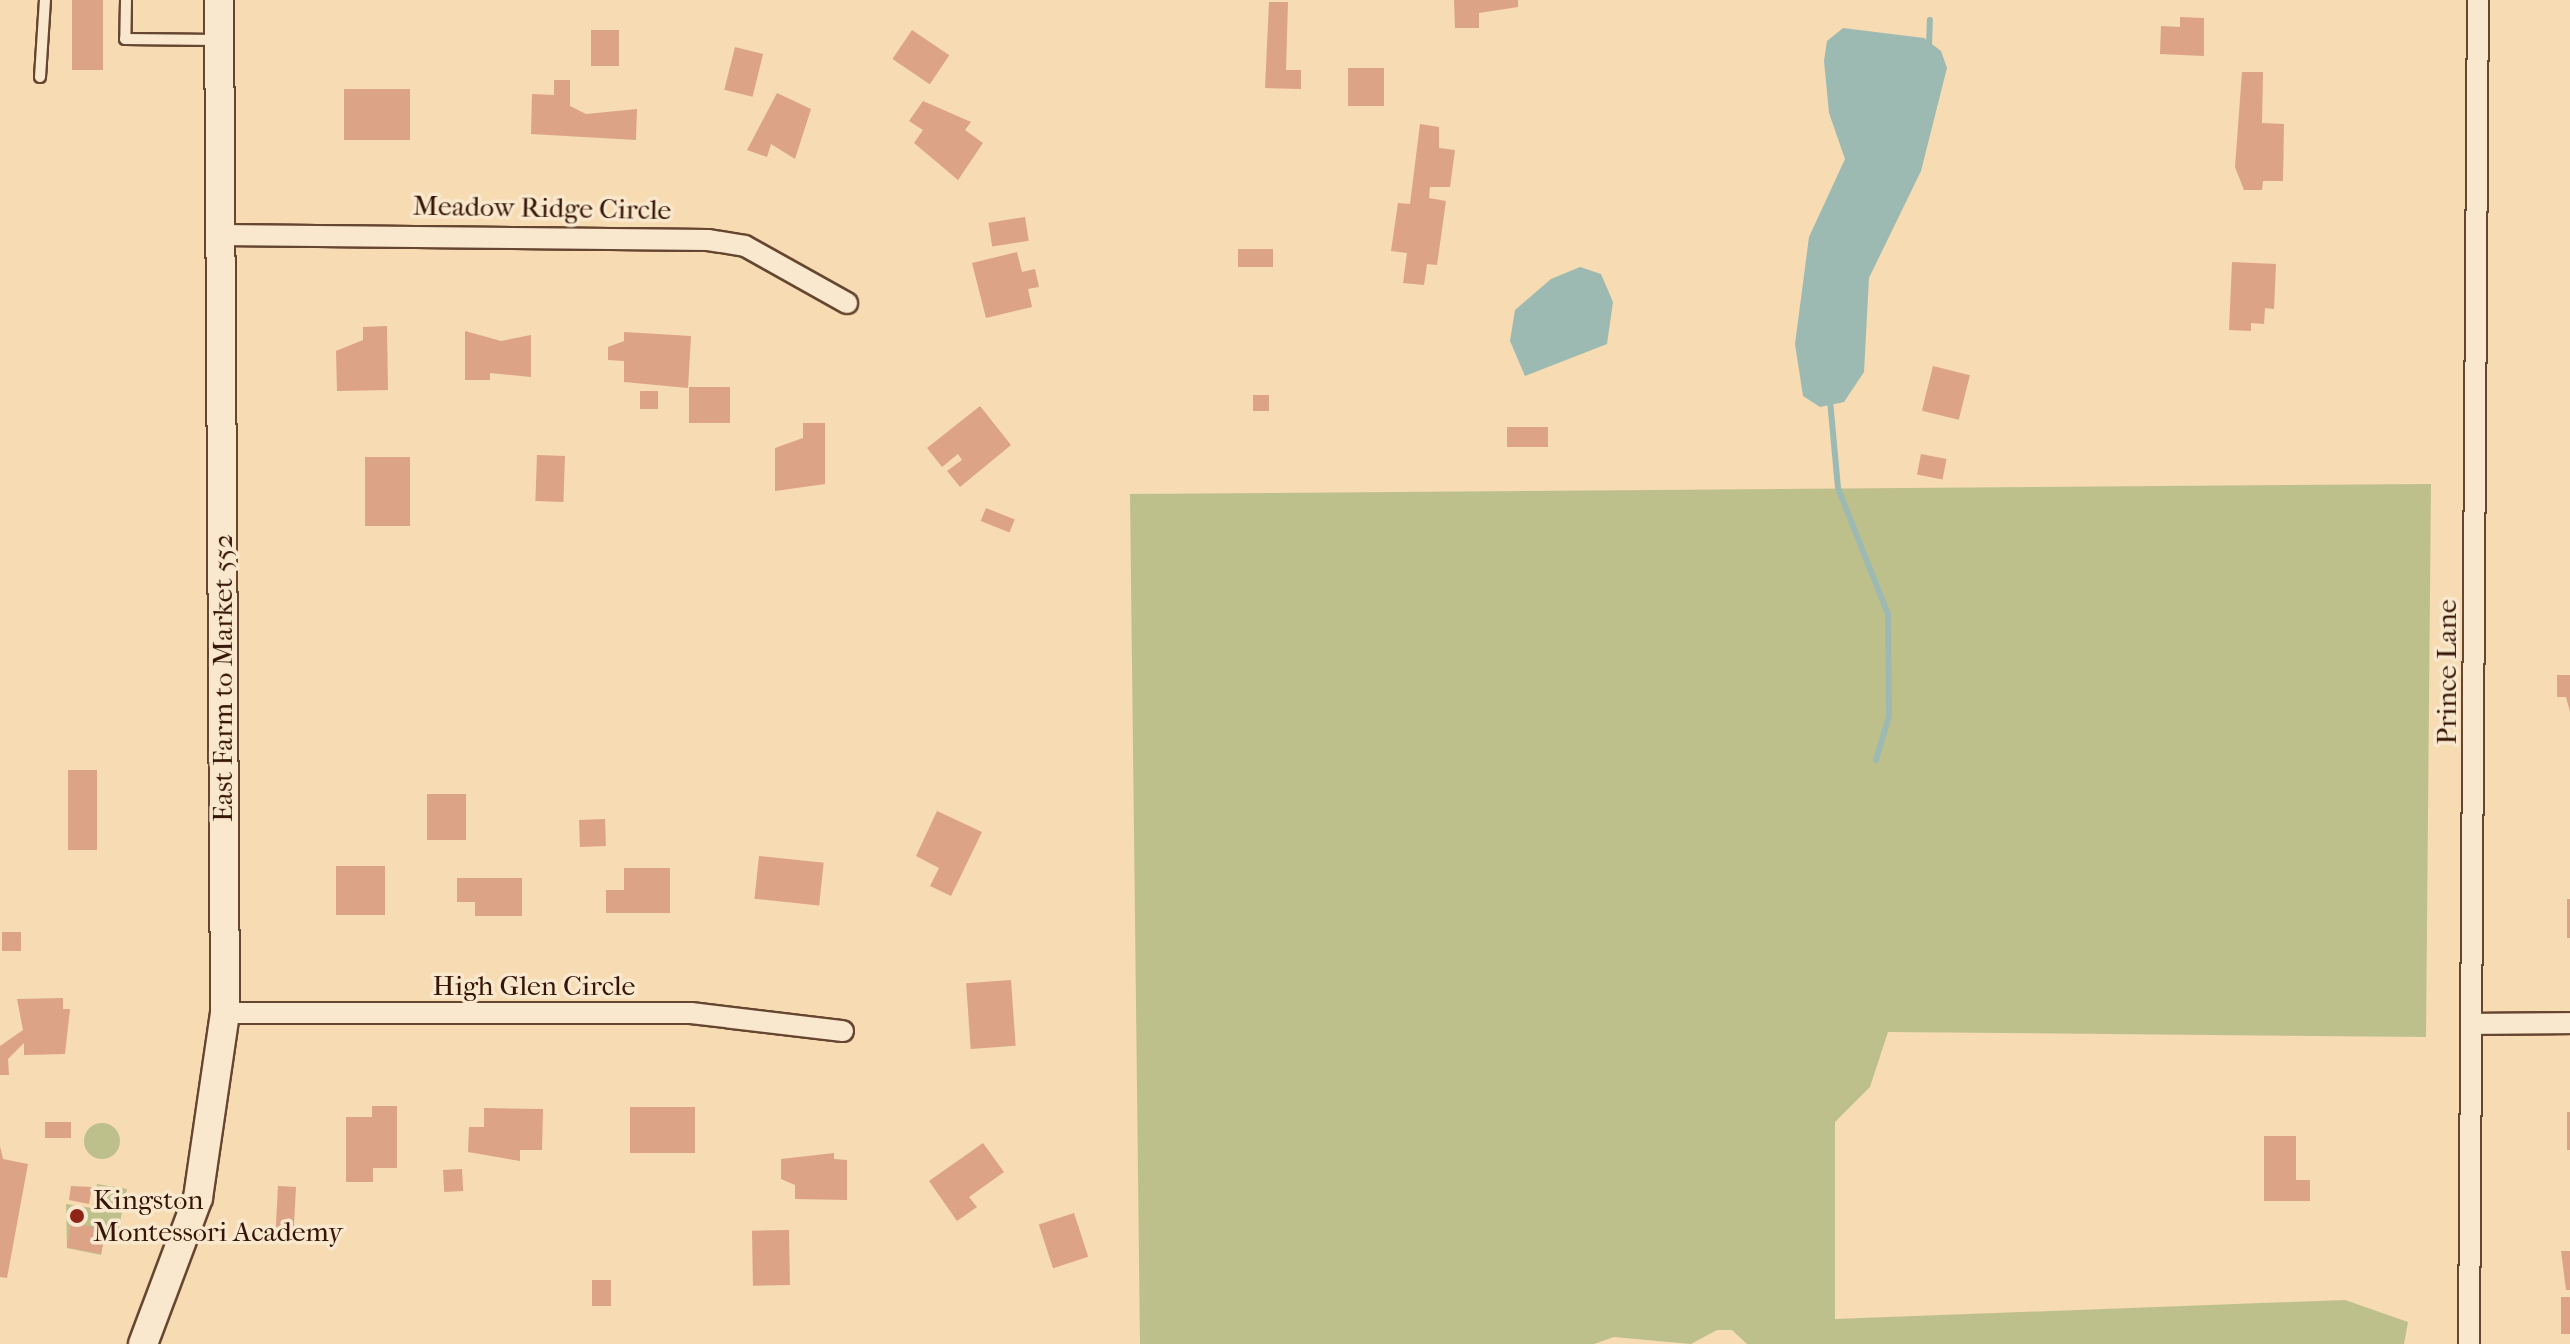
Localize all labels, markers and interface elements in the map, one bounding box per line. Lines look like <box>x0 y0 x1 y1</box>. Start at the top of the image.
street label: Meadow Ridge Circle <box>412 189 672 227</box>
street label: East Farm to Market 552 <box>206 534 240 822</box>
street label: Prince Lane <box>2430 599 2464 745</box>
street label: High Glen Circle <box>433 969 635 1003</box>
place label: Kingston Montessori Academy <box>93 1183 343 1249</box>
marker: Kingston Montessori Academy <box>68 1207 86 1225</box>

